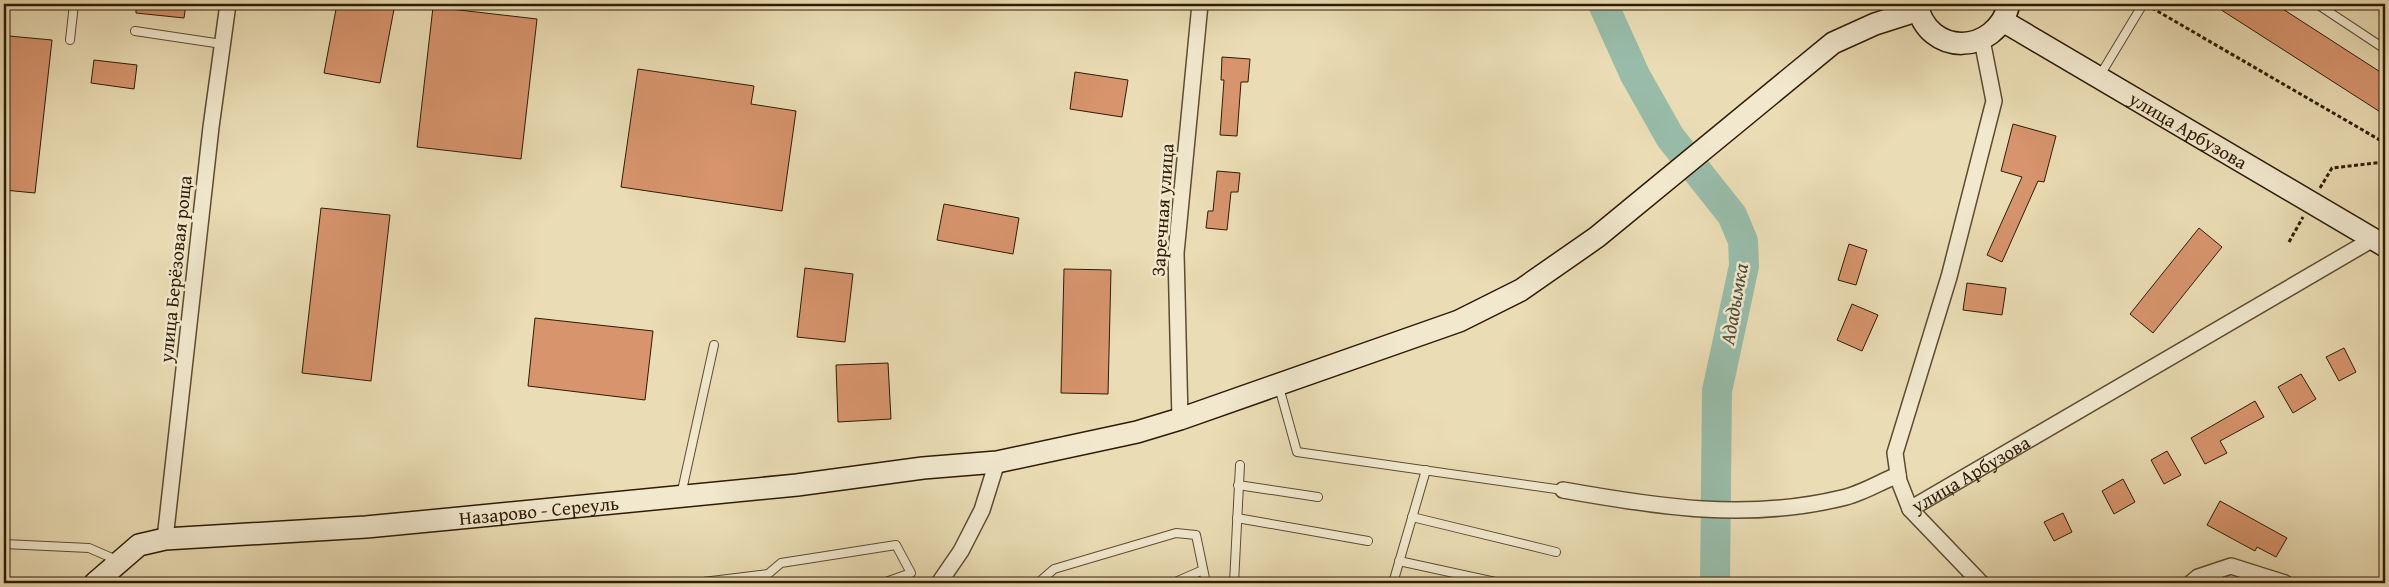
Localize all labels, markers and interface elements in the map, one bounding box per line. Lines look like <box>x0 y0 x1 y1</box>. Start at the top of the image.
street label: улица Арбузова <box>2123 84 2253 176</box>
street label: Заречная улица <box>1143 142 1181 278</box>
street label: улица Берёзовая роща <box>151 174 199 365</box>
water label: Ададымка <box>1712 260 1755 348</box>
street label: улица Арбузова <box>1905 428 2035 520</box>
street label: Назарово - Сереуль <box>458 489 620 532</box>

